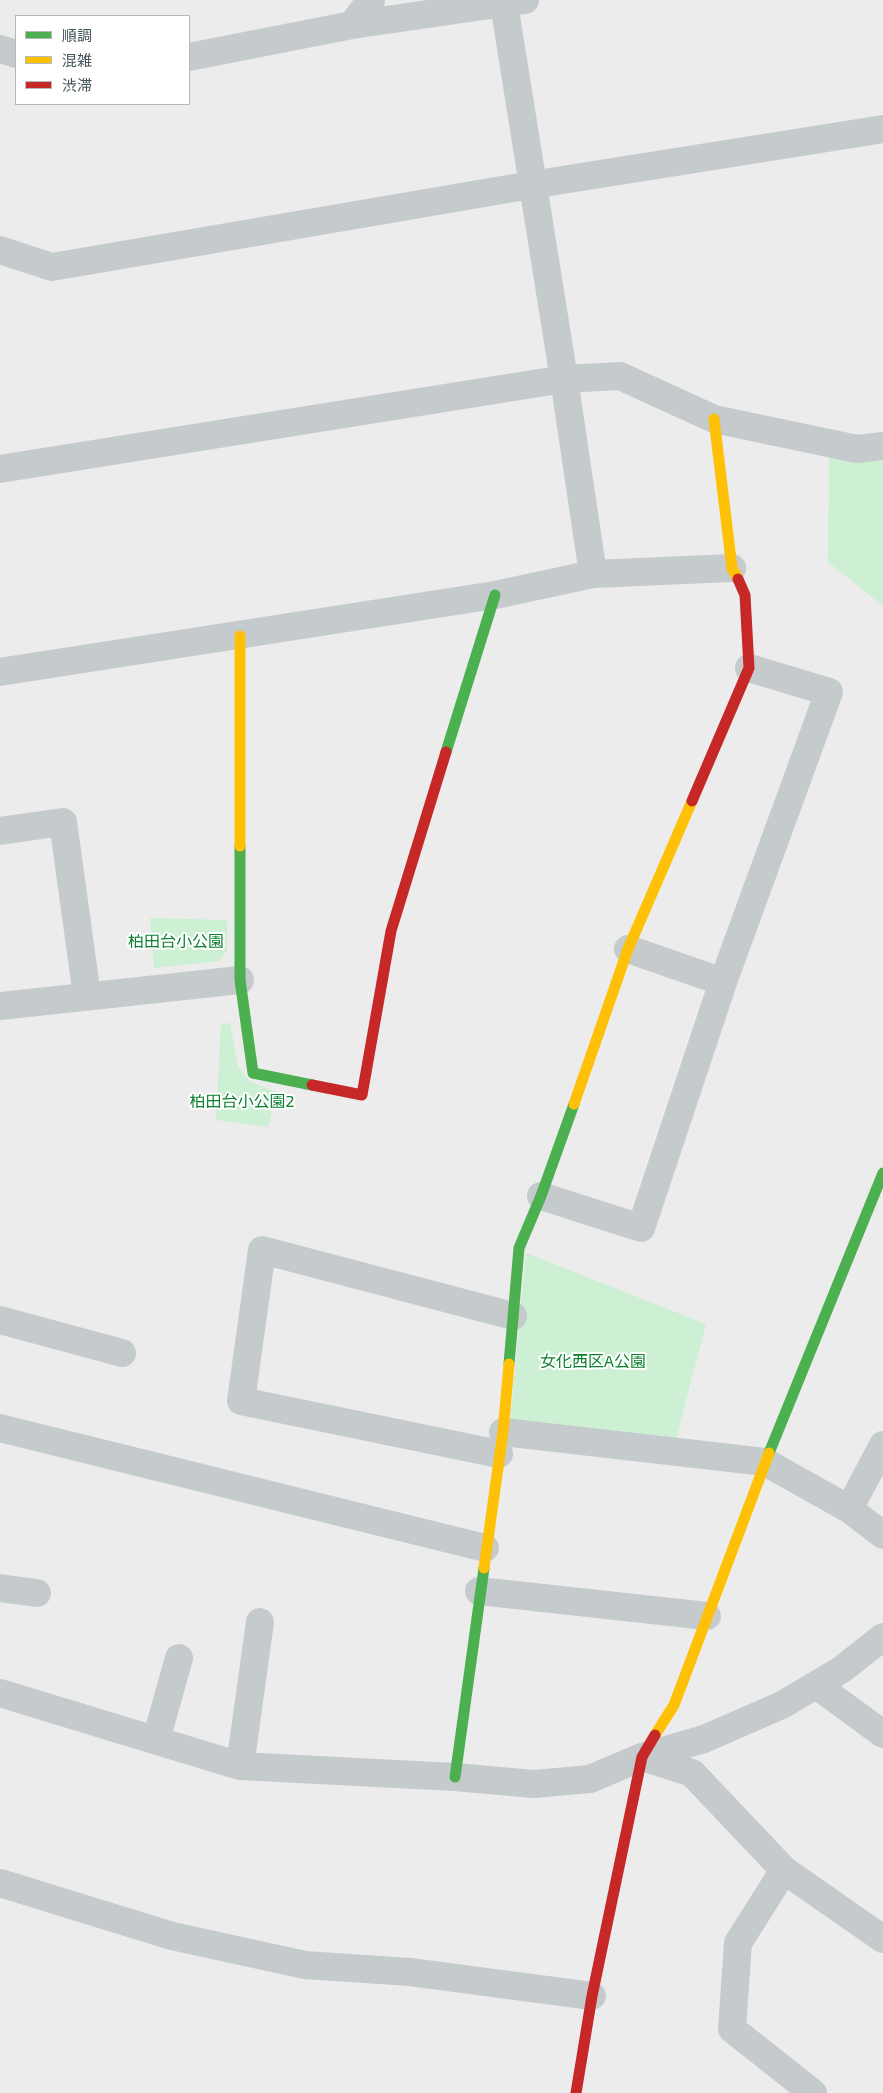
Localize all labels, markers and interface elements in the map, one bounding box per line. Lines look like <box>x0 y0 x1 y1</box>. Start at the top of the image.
legend <box>15 15 190 105</box>
text: 順調 <box>62 26 92 44</box>
text: 混雑 <box>62 51 92 69</box>
text: 渋滞 <box>62 76 92 94</box>
park label: 柏田台小公園 <box>128 932 224 952</box>
park label: 柏田台小公園2 <box>190 1092 294 1112</box>
park label: 女化西区A公園 <box>540 1352 646 1372</box>

